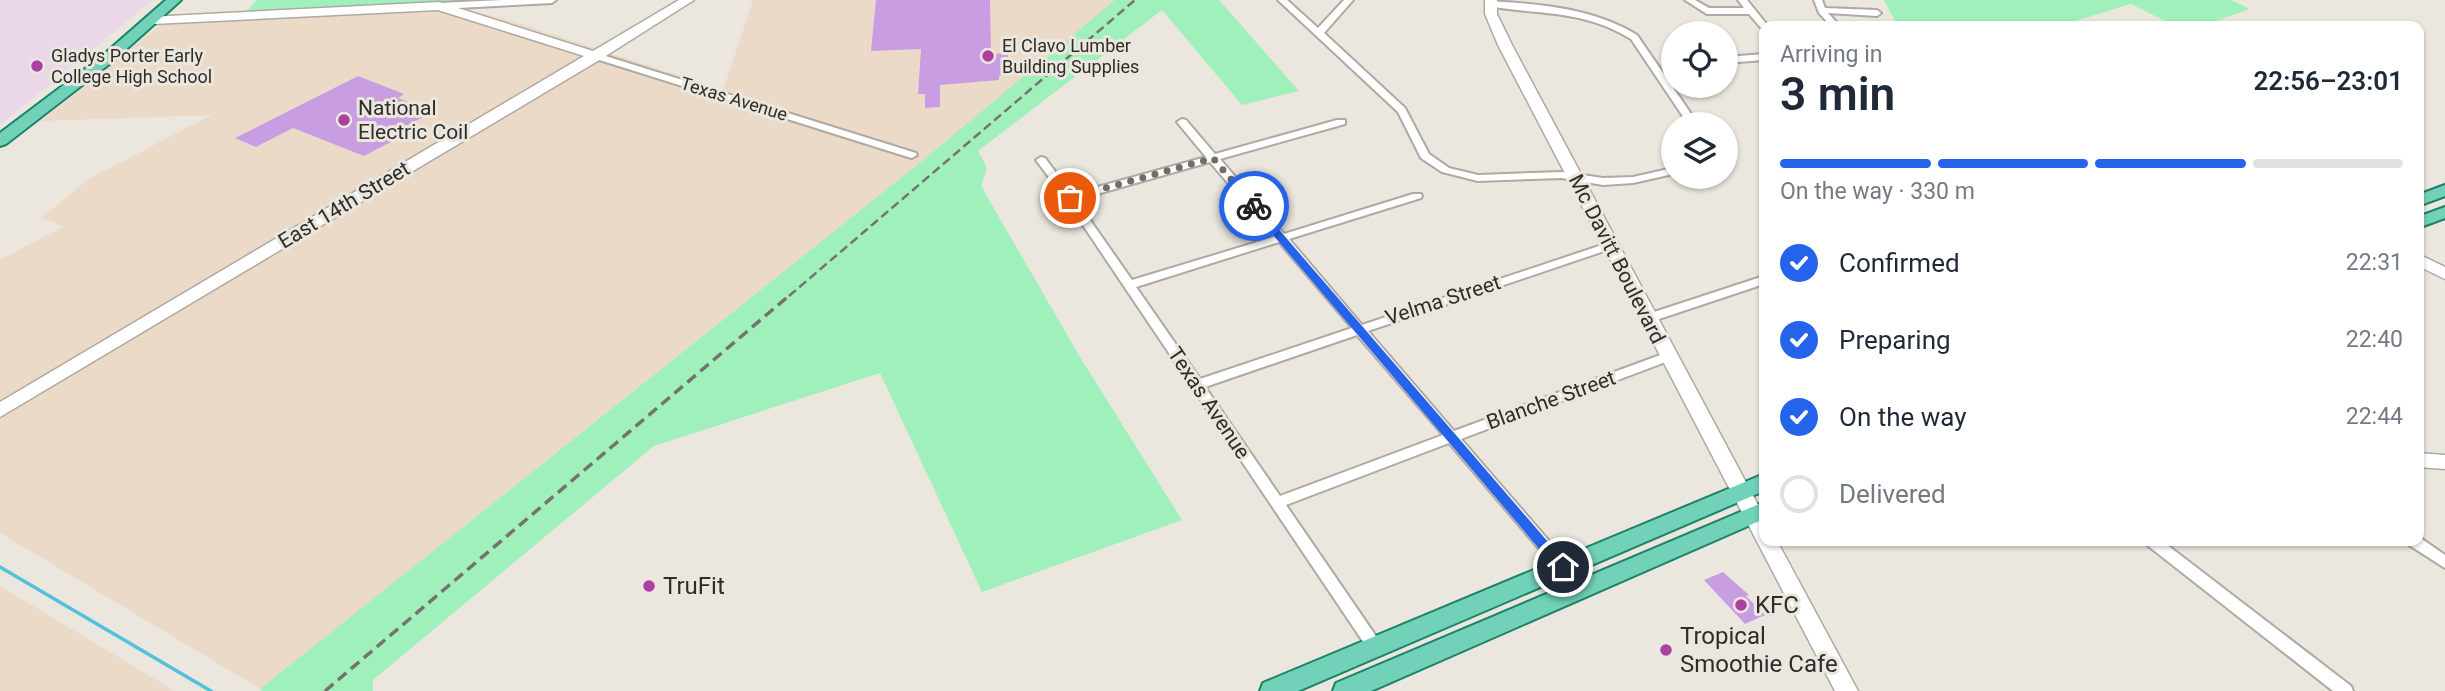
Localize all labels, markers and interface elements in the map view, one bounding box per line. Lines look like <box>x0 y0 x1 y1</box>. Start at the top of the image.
map controls <box>1661 21 1738 189</box>
button: locate <box>1661 21 1738 98</box>
place label: El Clavo Lumber Building Supplies <box>1002 35 1139 77</box>
text: Arriving in <box>1780 41 1883 68</box>
place label: Gladys Porter Early College High School <box>51 45 212 87</box>
marker: El Clavo Lumber Building Supplies <box>980 48 996 64</box>
marker: Gladys Porter Early College High School <box>29 58 45 74</box>
text: 22:56–23:01 <box>2253 66 2403 96</box>
text: 3 min <box>1780 67 1895 121</box>
street label: Texas Avenue <box>678 72 790 125</box>
place label: National Electric Coil <box>358 96 468 144</box>
marker: National Electric Coil <box>336 112 352 128</box>
button: layers <box>1661 112 1738 189</box>
street label: East 14th Street <box>274 156 414 254</box>
pin <box>1040 168 1100 228</box>
street label: Mc Davitt Boulevard <box>1564 170 1670 348</box>
courier <box>1219 171 1289 241</box>
text: On the way · 330 m <box>1780 178 1975 205</box>
icon: bag <box>1051 179 1089 217</box>
icon: bike <box>1235 187 1273 225</box>
icon: check <box>1780 244 1818 282</box>
text: Confirmed <box>1839 248 1960 278</box>
text: 22:31 <box>2346 249 2403 276</box>
street label: Velma Street <box>1382 270 1504 330</box>
icon: check <box>1780 321 1818 359</box>
text: Preparing <box>1839 325 1951 355</box>
text: 22:40 <box>2346 326 2403 353</box>
street label: Texas Avenue <box>1163 343 1255 463</box>
street label: Blanche Street <box>1483 366 1619 434</box>
icon: check <box>1780 398 1818 436</box>
text: On the way <box>1839 402 1967 432</box>
text: 22:44 <box>2346 403 2403 430</box>
text: Delivered <box>1839 479 1946 509</box>
pin <box>1533 537 1593 597</box>
icon: home <box>1544 548 1582 586</box>
place label: TruFit <box>663 572 725 600</box>
marker: TruFit <box>641 578 657 594</box>
place label: KFC <box>1755 591 1799 619</box>
marker: KFC <box>1733 597 1749 613</box>
place label: Tropical Smoothie Cafe <box>1680 622 1838 678</box>
marker: Tropical Smoothie Cafe <box>1658 642 1674 658</box>

